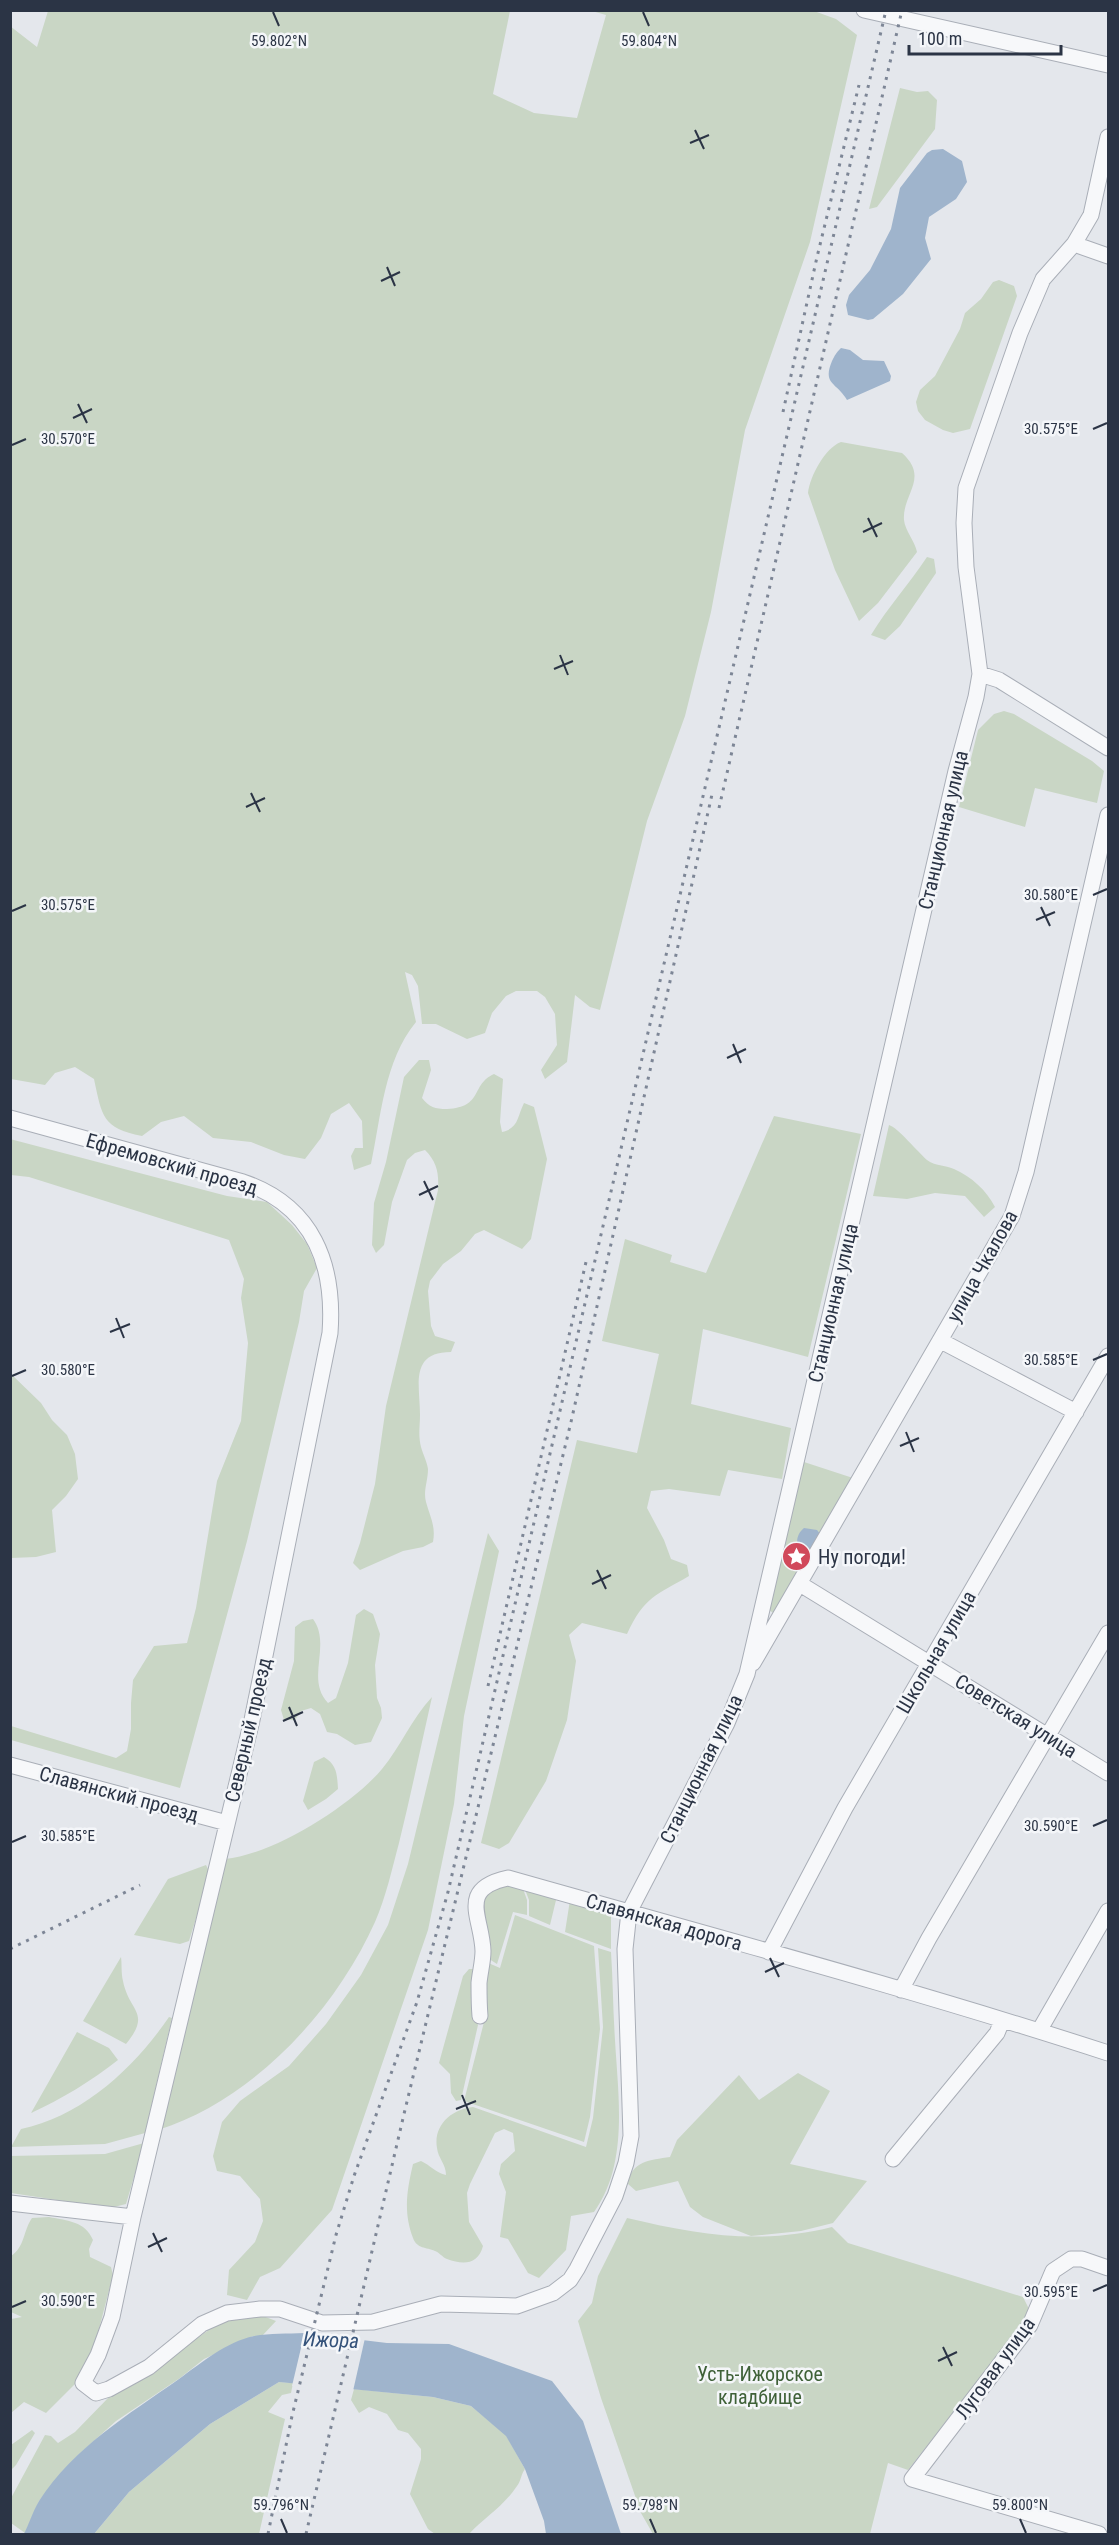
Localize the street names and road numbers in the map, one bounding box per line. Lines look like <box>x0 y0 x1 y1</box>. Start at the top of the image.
street label: Станционная улица <box>913 748 973 912</box>
street label: Ефремовский проезд <box>83 1128 261 1200</box>
street label: улица Чкалова <box>941 1206 1023 1326</box>
street label: Станционная улица <box>803 1221 863 1385</box>
street label: Школьная улица <box>891 1586 981 1718</box>
street label: Северный проезд <box>220 1655 276 1805</box>
street label: Советская улица <box>950 1669 1082 1763</box>
street label: Станционная улица <box>655 1691 747 1847</box>
street label: Славянский проезд <box>37 1761 202 1827</box>
street label: Славянская дорога <box>583 1888 745 1956</box>
street label: Луговая улица <box>950 2312 1040 2424</box>

